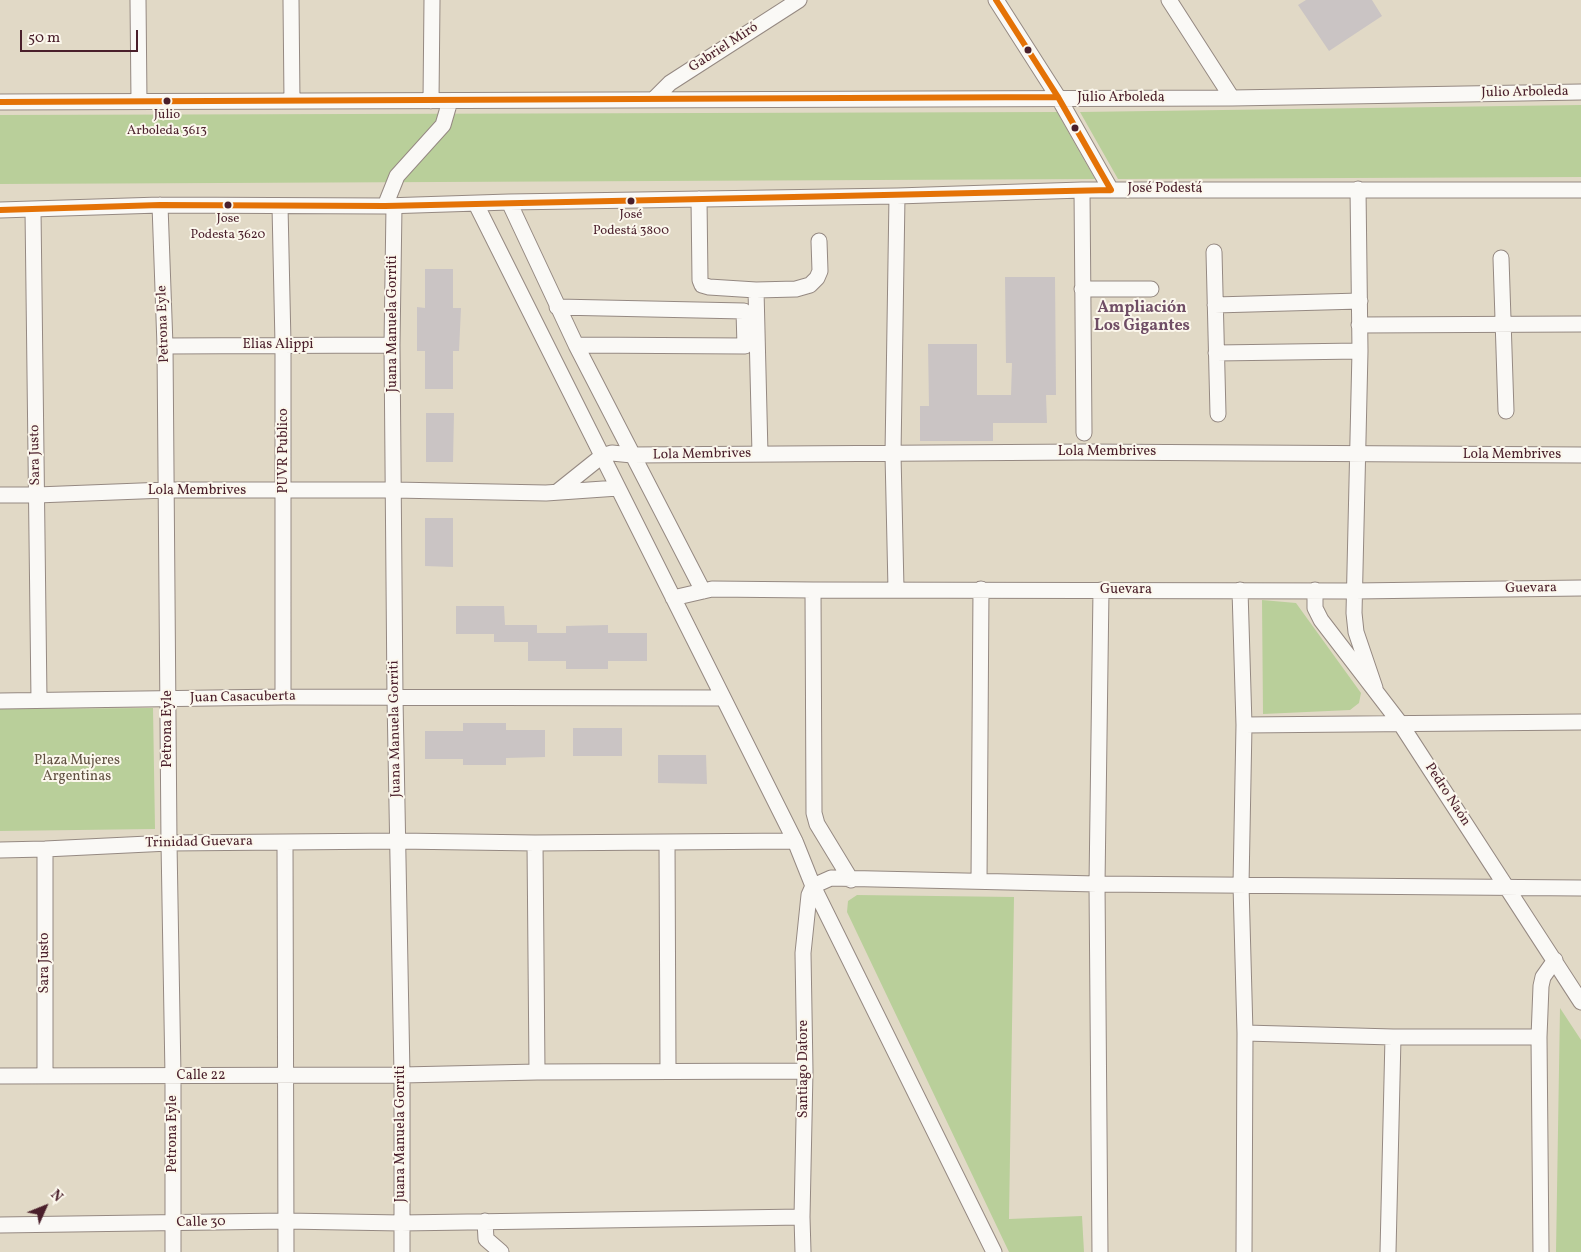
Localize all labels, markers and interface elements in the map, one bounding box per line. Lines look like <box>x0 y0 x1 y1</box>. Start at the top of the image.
street label: Gabriel Miró <box>686 19 762 77</box>
scale bar <box>22 20 140 52</box>
text: 50 m <box>28 28 60 49</box>
unlabelled marker <box>1023 45 1033 55</box>
street label: Julio Arboleda <box>1481 84 1569 102</box>
street label: Julio Arboleda <box>1077 90 1165 106</box>
marker: Julio Arboleda 3613 <box>162 96 172 106</box>
place label: Julio Arboleda 3613 <box>127 108 207 139</box>
unlabelled marker <box>1070 123 1080 133</box>
street label: José Podestá <box>1127 181 1203 197</box>
marker: José Podestá 3800 <box>626 196 636 206</box>
marker: Jose Podesta 3620 <box>223 200 233 210</box>
place label: José Podestá 3800 <box>593 208 669 239</box>
place label: Jose Podesta 3620 <box>191 212 265 243</box>
street label: Juana Manuela Gorriti <box>385 255 401 393</box>
street label: Petrona Eyle <box>154 285 174 363</box>
district label: Ampliación Los Gigantes <box>1094 299 1190 337</box>
street label: Elias Alippi <box>242 337 314 353</box>
street label: PUVR Publico <box>276 408 292 494</box>
street label: Sara Justo <box>27 424 45 486</box>
street label: Lola Membrives <box>1058 444 1156 460</box>
street label: Lola Membrives <box>653 446 751 464</box>
street label: Lola Membrives <box>1463 447 1561 463</box>
street label: Lola Membrives <box>148 483 246 499</box>
street label: Guevara <box>1505 580 1557 598</box>
street label: Guevara <box>1100 582 1152 598</box>
street label: Juana Manuela Gorriti <box>386 660 406 798</box>
street label: Juan Casacuberta <box>190 689 296 707</box>
street label: Petrona Eyle <box>160 690 176 768</box>
park label: Plaza Mujeres Argentinas <box>34 753 120 786</box>
street label: Pedro Naón <box>1420 760 1474 830</box>
street label: Trinidad Guevara <box>145 834 253 852</box>
street label: Sara Justo <box>37 932 53 994</box>
street label: Santiago Datore <box>796 1020 812 1118</box>
street label: Juana Manuela Gorriti <box>393 1065 409 1203</box>
street label: Calle 22 <box>177 1068 225 1084</box>
street label: Petrona Eyle <box>165 1095 181 1173</box>
north arrow <box>20 1182 70 1232</box>
text: N <box>46 1186 67 1206</box>
street label: Calle 30 <box>176 1214 226 1232</box>

